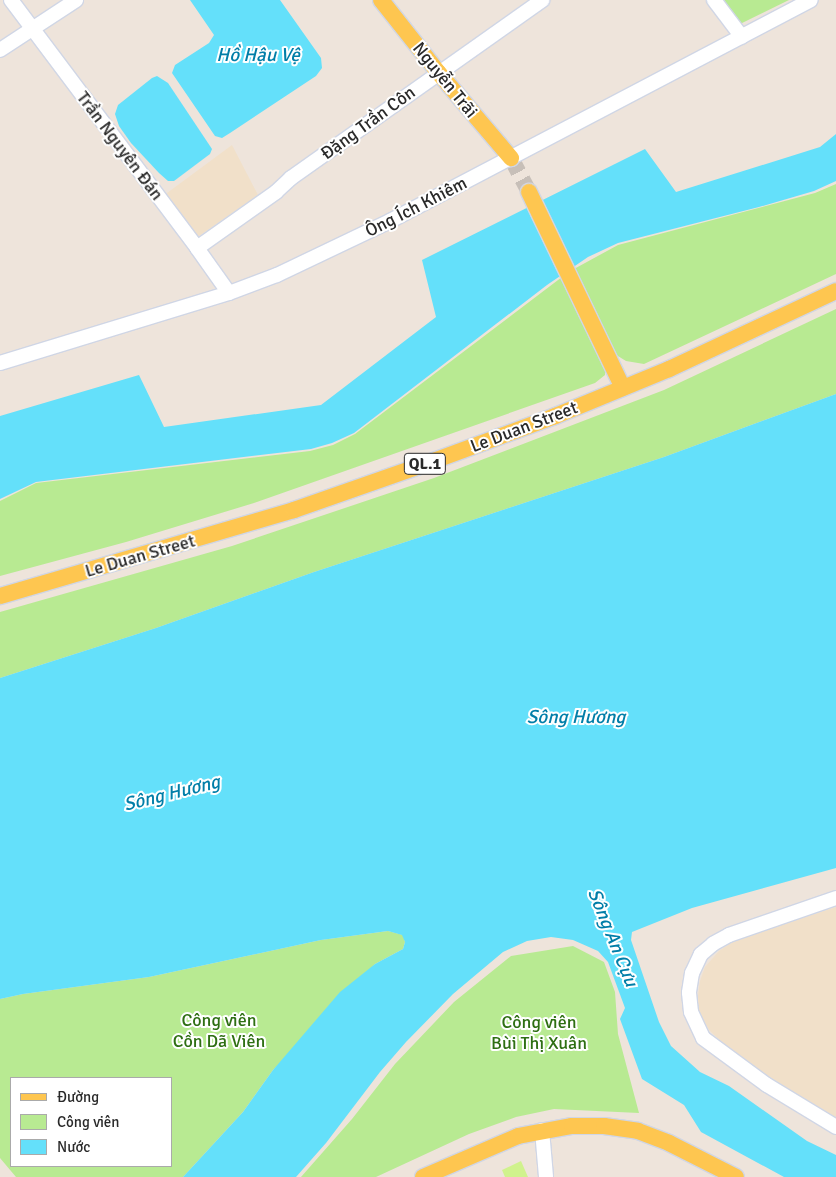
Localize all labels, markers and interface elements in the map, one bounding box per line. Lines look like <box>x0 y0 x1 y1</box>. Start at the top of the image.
street label: Nguyễn Trãi <box>408 38 482 122</box>
water label: Hồ Hậu Vệ <box>216 45 300 67</box>
street label: Đặng Trần Côn <box>317 81 419 165</box>
street label: Trần Nguyên Đán <box>72 87 168 205</box>
street label: Ông Ích Khiêm <box>361 172 471 242</box>
street label: Le Duan Street <box>467 397 581 457</box>
road number: QL.1 <box>404 450 446 478</box>
street label: Le Duan Street <box>83 530 197 582</box>
water label: Sông Hương <box>527 707 625 729</box>
water label: Sông Hương <box>121 771 223 817</box>
water label: Sông An Cựu <box>582 886 642 990</box>
park label: Công viên Cồn Dã Viên <box>173 1010 265 1052</box>
park label: Công viên Bùi Thị Xuân <box>491 1012 587 1054</box>
legend <box>10 1077 172 1167</box>
text: Đường <box>57 1088 99 1106</box>
text: Công viên <box>57 1113 120 1131</box>
text: Nước <box>57 1138 90 1156</box>

